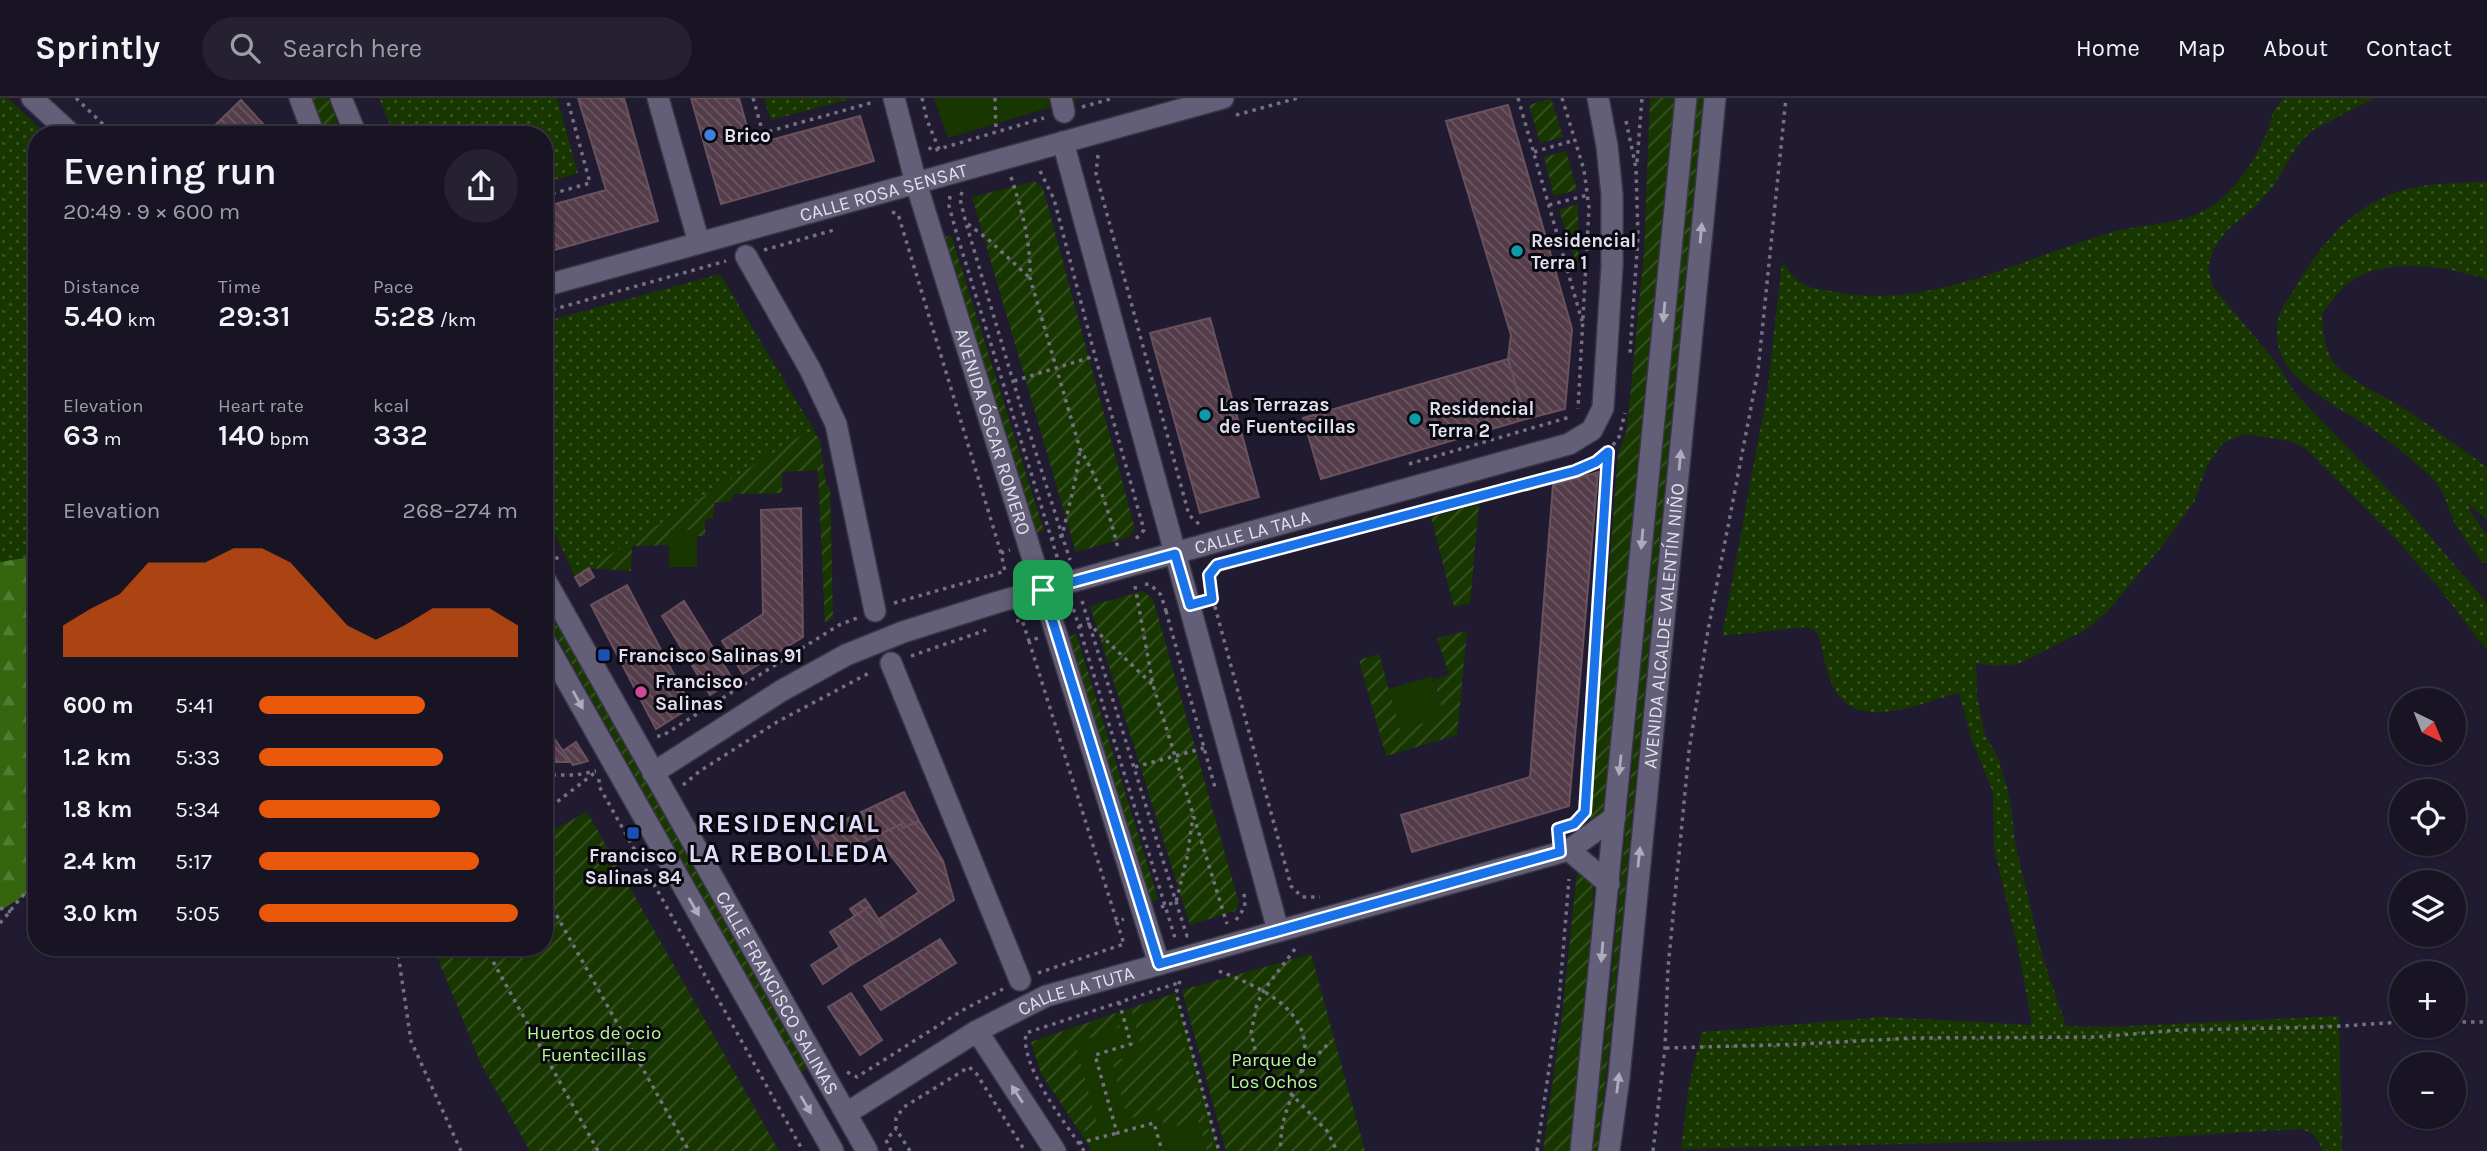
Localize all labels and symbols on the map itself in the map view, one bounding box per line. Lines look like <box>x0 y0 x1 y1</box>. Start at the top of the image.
place label: Brico <box>724 125 771 147</box>
marker: Brico <box>702 127 718 143</box>
street label: CALLE ROSA SENSAT <box>797 159 970 227</box>
one-way arrow <box>1696 222 1707 244</box>
place label: Residencial Terra 1 <box>1531 230 1636 274</box>
marker: Residencial Terra 1 <box>1509 243 1525 259</box>
one-way arrow <box>1658 301 1669 323</box>
street label: AVENIDA ÓSCAR ROMERO <box>950 326 1035 538</box>
place label: Las Terrazas de Fuentecillas <box>1219 394 1356 438</box>
place label: Residencial Terra 2 <box>1429 398 1534 442</box>
marker: Las Terrazas de Fuentecillas <box>1197 407 1213 423</box>
marker: Residencial Terra 2 <box>1407 411 1423 427</box>
one-way arrow <box>1675 449 1686 471</box>
street label: AVENIDA ALCALDE VALENTÍN NIÑO <box>1639 482 1689 770</box>
street label: CALLE LA TALA <box>1192 506 1313 559</box>
one-way arrow <box>1636 528 1647 550</box>
pin <box>1013 560 1073 620</box>
place label: Francisco Salinas 91 <box>618 645 802 667</box>
marker: Francisco Salinas 91 <box>596 647 612 663</box>
place label: Francisco Salinas <box>655 671 743 715</box>
marker: Francisco Salinas <box>633 684 649 700</box>
north arrow <box>2389 688 2466 765</box>
one-way arrow <box>572 690 584 709</box>
one-way arrow <box>1615 754 1626 776</box>
district label: RESIDENCIAL LA REBOLLEDA <box>688 808 890 869</box>
marker: Francisco Salinas 84 <box>625 825 641 841</box>
place label: Francisco Salinas 84 <box>585 845 682 889</box>
one-way arrow <box>1634 846 1645 868</box>
street label: CALLE FRANCISCO SALINAS <box>711 888 843 1099</box>
one-way arrow <box>688 897 700 916</box>
one-way arrow <box>1596 941 1607 963</box>
street label: CALLE LA TUTA <box>1014 962 1137 1021</box>
park label: Huertos de ocio Fuentecillas <box>527 1022 661 1066</box>
park label: Parque de Los Ochos <box>1230 1049 1318 1093</box>
one-way arrow <box>1612 1072 1623 1094</box>
one-way arrow <box>1011 1084 1024 1104</box>
one-way arrow <box>800 1095 812 1114</box>

